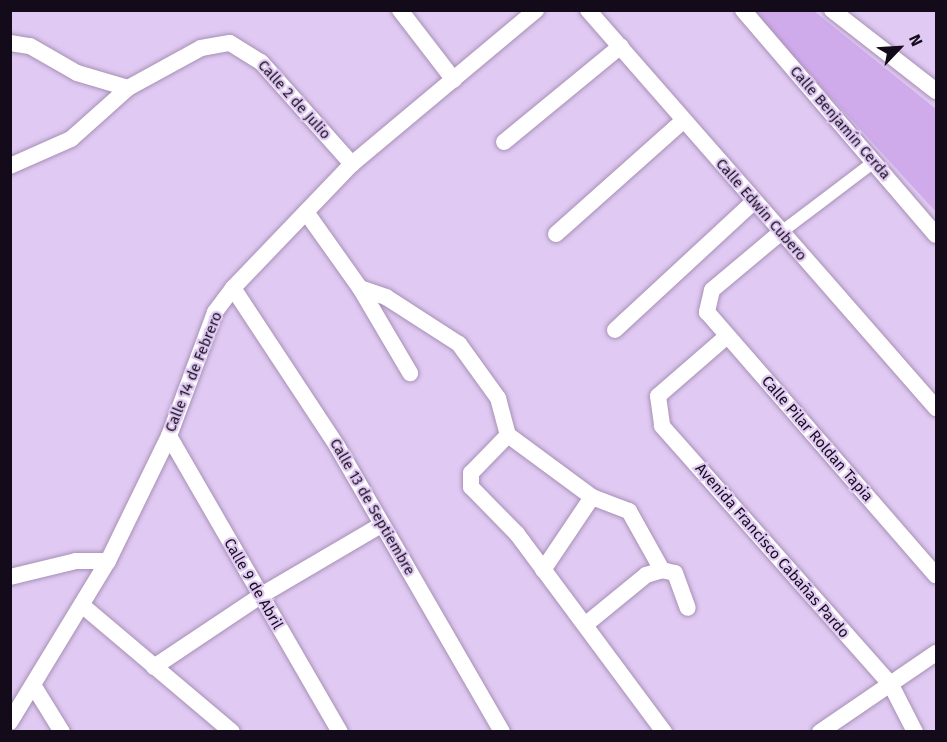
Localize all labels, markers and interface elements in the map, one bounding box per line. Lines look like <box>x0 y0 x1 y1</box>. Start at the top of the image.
north arrow <box>869 18 929 78</box>
text: N <box>905 31 927 49</box>
street label: Calle 2 de Julio <box>254 57 334 143</box>
street label: Calle Benjamín Cerda <box>786 63 894 183</box>
street label: Calle Edwin Cubero <box>712 155 810 265</box>
street label: Calle 14 de Febrero <box>162 309 226 435</box>
street label: Calle Pilar Roldan Tapia <box>758 372 876 506</box>
street label: Calle 13 de Septiembre <box>326 436 418 578</box>
street label: Avenida Francisco Cabañas Pardo <box>691 460 853 642</box>
street label: Calle 9 de Abril <box>220 535 286 633</box>

